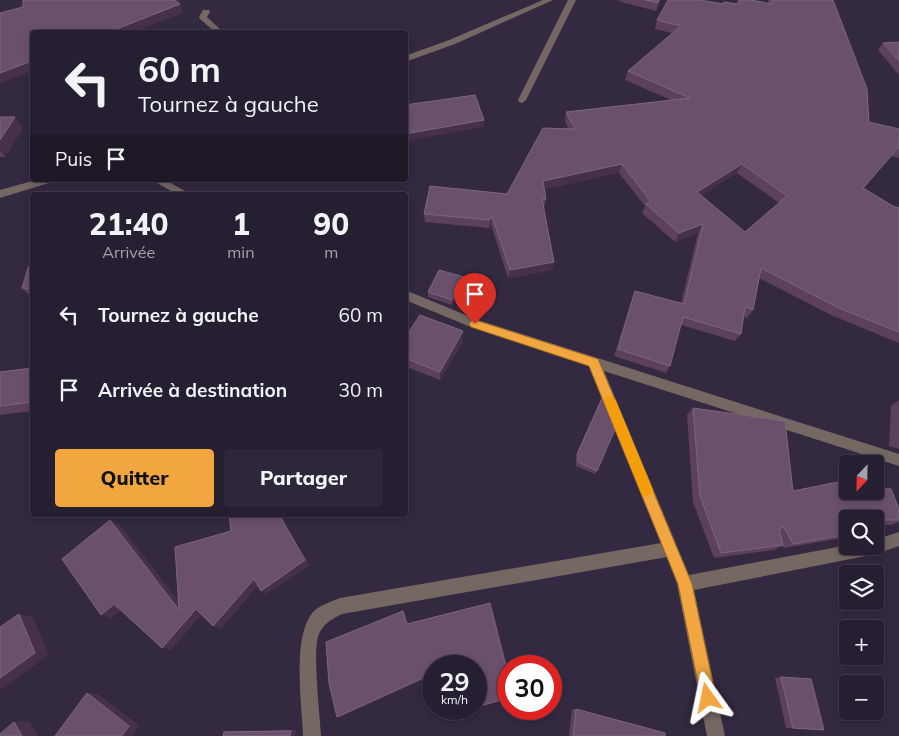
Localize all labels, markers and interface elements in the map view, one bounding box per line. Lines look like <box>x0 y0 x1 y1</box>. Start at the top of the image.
text: 60 m <box>138 47 221 91</box>
icon: left <box>55 50 120 115</box>
text: Tournez à gauche <box>138 90 319 118</box>
icon: arrive <box>102 145 130 173</box>
text: Puis <box>55 147 92 171</box>
text: 21:40 <box>89 205 169 243</box>
text: 1 <box>232 205 250 243</box>
text: 90 <box>313 205 349 243</box>
text: Arrivée <box>102 242 155 262</box>
text: min <box>227 242 255 262</box>
text: m <box>324 242 338 262</box>
pin <box>454 273 496 324</box>
icon: arrive <box>461 280 489 308</box>
icon: left <box>55 301 83 329</box>
text: Tournez à gauche <box>98 303 259 327</box>
text: 60 m <box>339 303 383 327</box>
icon: arrive <box>55 376 83 404</box>
text: Arrivée à destination <box>98 378 287 402</box>
text: 30 m <box>339 378 383 402</box>
button: Quitter <box>55 449 214 507</box>
button: Partager <box>224 449 383 507</box>
north arrow <box>839 455 884 500</box>
map controls <box>839 455 884 720</box>
button: search <box>839 510 884 555</box>
button: layers <box>839 565 884 610</box>
button: + <box>839 620 884 665</box>
speed limit sign: 30 <box>497 655 562 720</box>
text: 29 <box>439 666 470 697</box>
position arrow <box>681 671 733 723</box>
button: − <box>839 675 884 720</box>
text: km/h <box>441 692 468 707</box>

